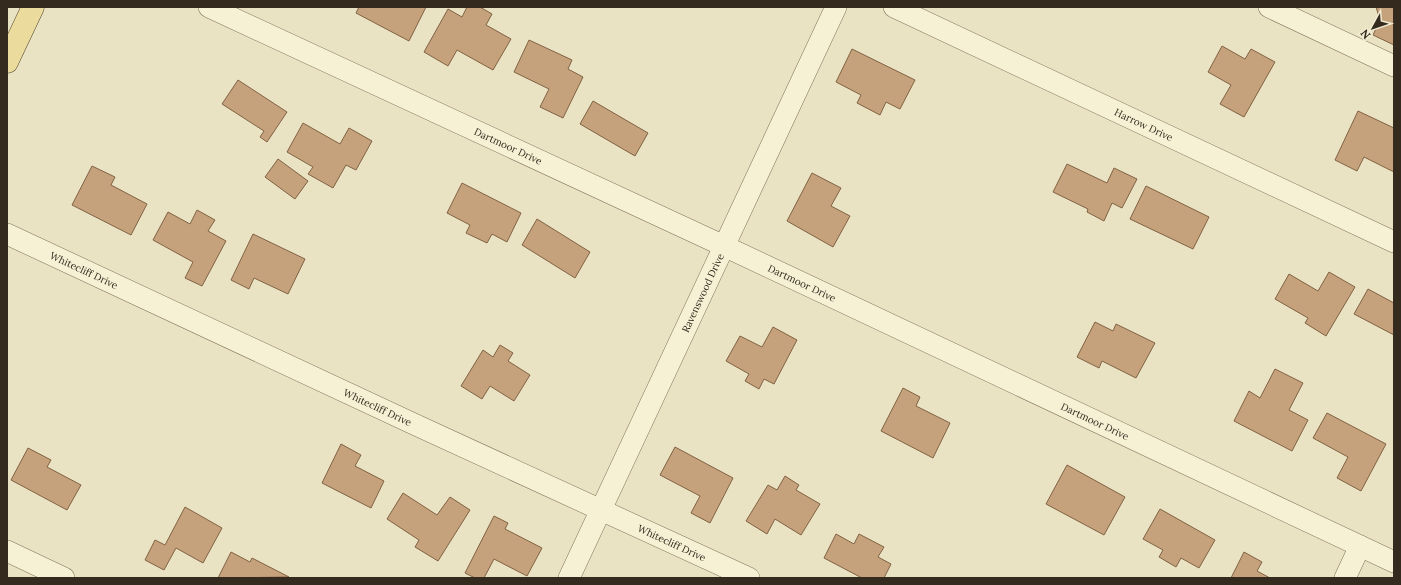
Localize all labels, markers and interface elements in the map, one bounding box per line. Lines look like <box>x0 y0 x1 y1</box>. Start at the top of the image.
north arrow <box>1353 8 1393 48</box>
text: N <box>1357 26 1373 42</box>
street label: Harrow Drive <box>1112 106 1175 144</box>
street label: Dartmoor Drive <box>472 125 545 168</box>
street label: Whitecliff Drive <box>48 249 121 292</box>
street label: Ravenswood Drive <box>679 251 727 334</box>
street label: Dartmoor Drive <box>766 262 838 305</box>
street label: Whitecliff Drive <box>341 386 414 429</box>
street label: Dartmoor Drive <box>1059 400 1131 443</box>
street label: Whitecliff Drive <box>635 522 708 565</box>

